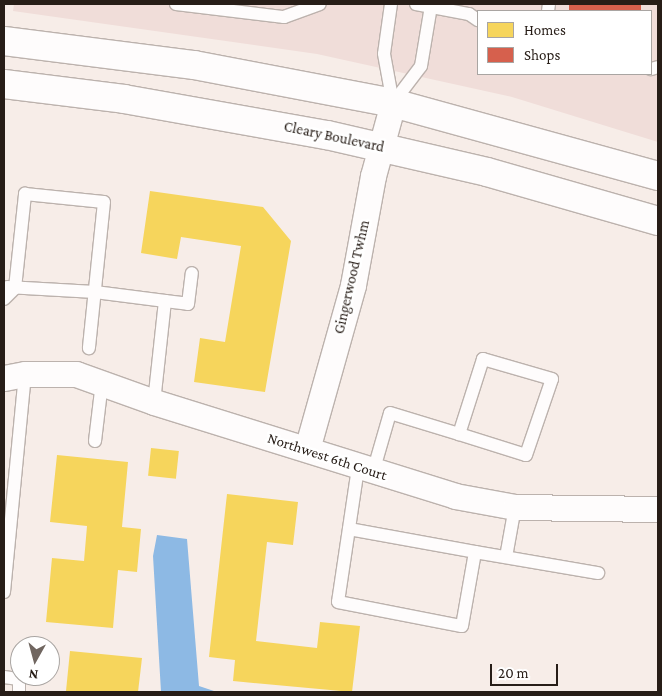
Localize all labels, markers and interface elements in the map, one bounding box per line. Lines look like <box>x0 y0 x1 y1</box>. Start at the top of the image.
legend <box>477 10 652 75</box>
text: Homes <box>524 22 566 38</box>
text: Shops <box>524 47 560 63</box>
street label: Cleary Boulevard <box>282 118 386 156</box>
street label: Gingerwood Twhm <box>330 218 374 336</box>
street label: Northwest 6th Court <box>265 429 389 485</box>
north arrow <box>10 636 60 686</box>
scale bar <box>492 654 560 686</box>
text: 20 m <box>498 665 529 681</box>
text: N <box>28 666 39 683</box>

